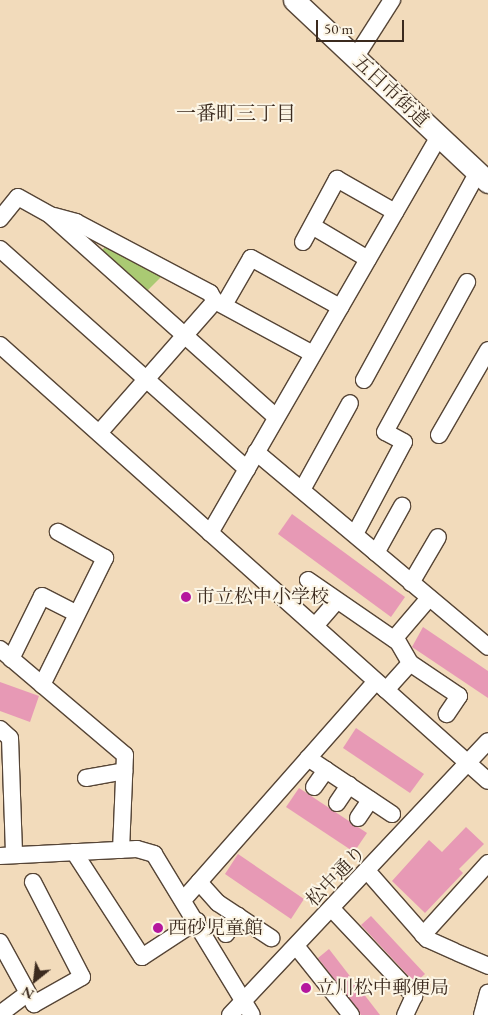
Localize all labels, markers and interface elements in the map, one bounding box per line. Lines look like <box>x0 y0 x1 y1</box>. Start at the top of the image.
scale bar <box>318 10 406 42</box>
text: 50 m <box>324 19 353 38</box>
street label: 五日市街道 <box>348 50 434 132</box>
district label: 一番町三丁目 <box>176 101 296 125</box>
place label: 市立松中小学校 <box>196 586 329 608</box>
marker: 市立松中小学校 <box>180 591 192 603</box>
street label: 松中通り <box>301 841 371 911</box>
place label: 西砂児童館 <box>168 917 263 939</box>
marker: 西砂児童館 <box>152 922 164 934</box>
north arrow <box>10 955 60 1005</box>
place label: 立川松中郵便局 <box>316 977 449 999</box>
marker: 立川松中郵便局 <box>300 982 312 994</box>
text: N <box>18 983 37 1004</box>

